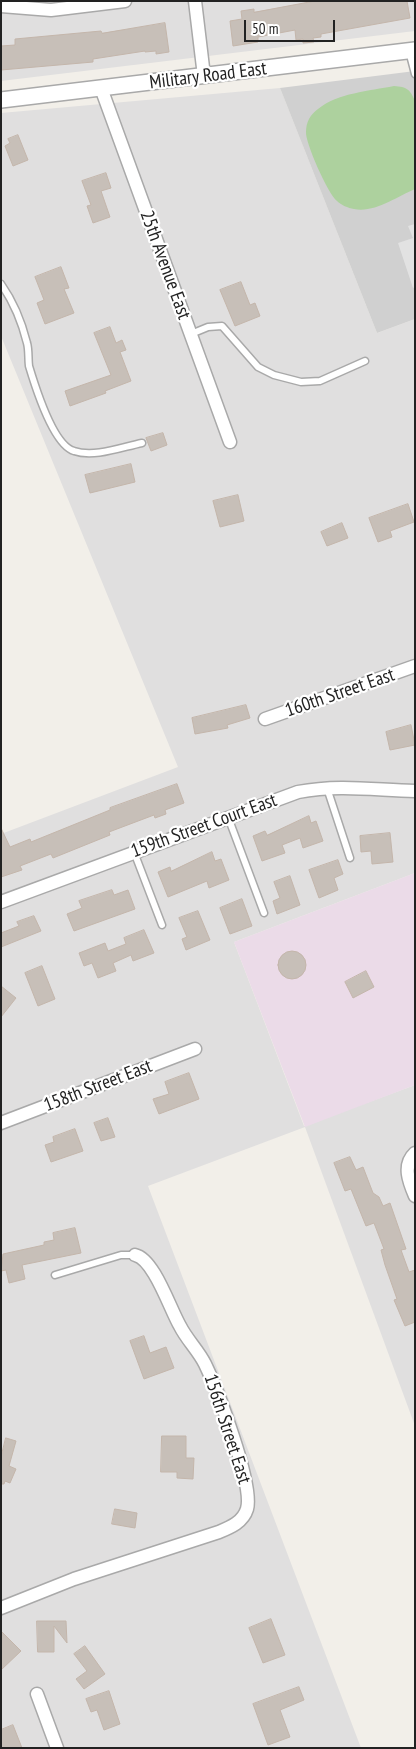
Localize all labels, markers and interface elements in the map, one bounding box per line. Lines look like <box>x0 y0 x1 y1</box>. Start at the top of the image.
scale bar <box>246 10 337 42</box>
text: 50 m <box>252 19 278 38</box>
street label: Military Road East <box>148 58 268 94</box>
street label: 25th Avenue East <box>135 207 195 323</box>
street label: 160th Street East <box>282 664 398 722</box>
street label: 159th Street Court East <box>128 789 280 863</box>
street label: 158th Street East <box>41 1055 155 1117</box>
street label: 156th Street East <box>199 1371 255 1487</box>

